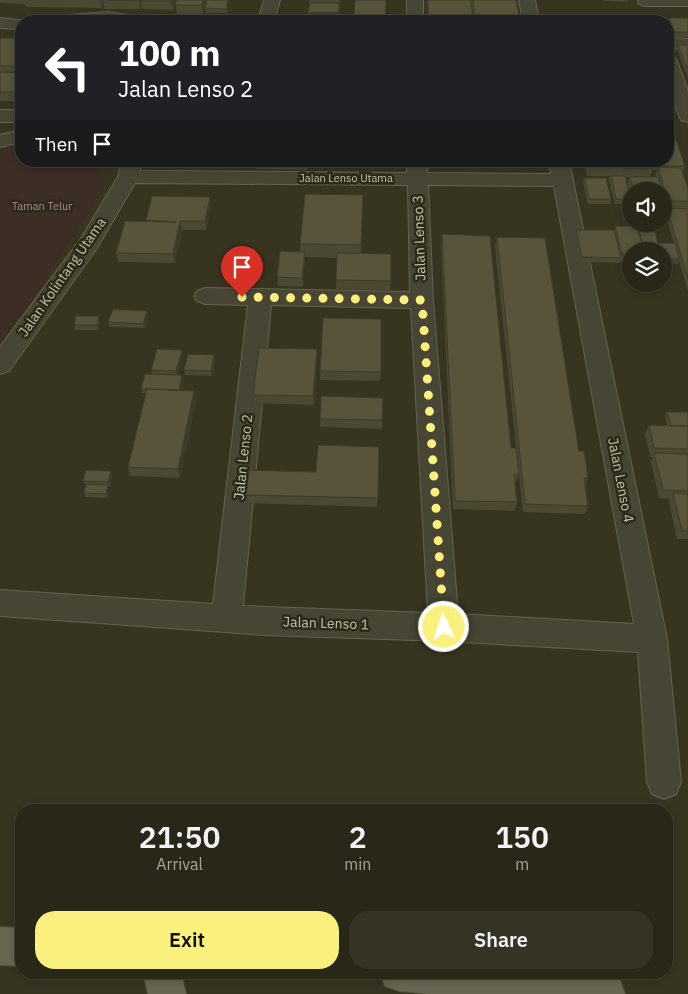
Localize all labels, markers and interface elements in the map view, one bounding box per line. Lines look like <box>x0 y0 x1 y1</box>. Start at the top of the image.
text: 100 m <box>118 30 221 76</box>
icon: left <box>35 35 100 100</box>
text: Jalan Lenso 2 <box>118 74 253 103</box>
icon: arrive <box>88 130 116 158</box>
text: Then <box>35 132 78 156</box>
street label: Jalan Lenso Utama <box>299 171 393 185</box>
map controls <box>622 182 672 292</box>
button: sound <box>622 182 672 232</box>
street label: Jalan Lenso 3 <box>409 195 429 281</box>
park label: Taman Telur <box>12 199 72 213</box>
street label: Jalan Kolintang Utama <box>14 213 110 340</box>
button: layers <box>622 242 672 292</box>
pin <box>221 246 263 297</box>
icon: arrive <box>228 253 256 281</box>
street label: Jalan Lenso 2 <box>230 413 256 501</box>
street label: Jalan Lenso 4 <box>604 436 638 524</box>
position arrow <box>417 600 469 652</box>
street label: Jalan Lenso 1 <box>283 613 369 633</box>
text: 21:50 <box>139 817 220 856</box>
text: 2 <box>349 817 367 856</box>
text: 150 <box>495 817 549 856</box>
text: Arrival <box>156 854 203 874</box>
text: min <box>344 854 371 874</box>
text: m <box>515 854 529 874</box>
button: Exit <box>35 911 339 969</box>
button: Share <box>349 911 653 969</box>

